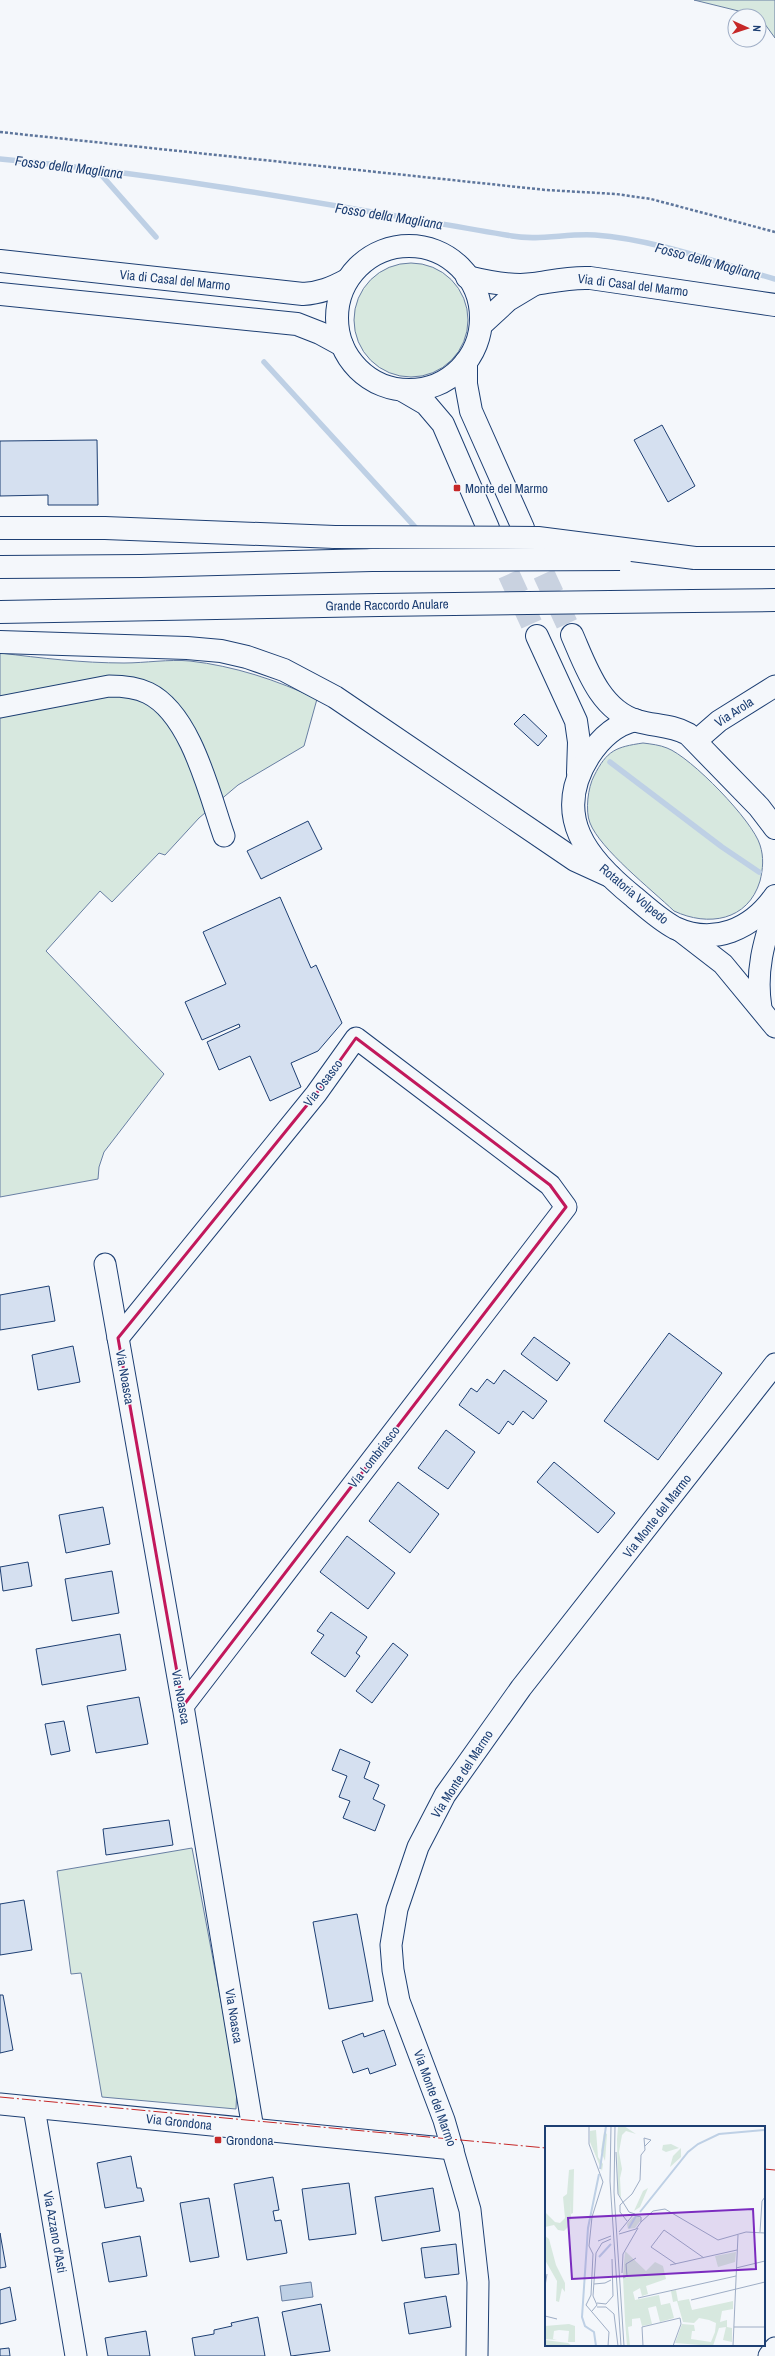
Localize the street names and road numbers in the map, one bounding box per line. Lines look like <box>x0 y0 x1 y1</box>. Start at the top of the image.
street label: Via di Casal del Marmo <box>119 266 231 294</box>
street label: Via di Casal del Marmo <box>577 270 689 300</box>
street label: Grande Raccordo Anulare <box>325 595 449 615</box>
street label: Via Arola <box>711 693 757 731</box>
street label: Rotatoria Volpedo <box>596 860 672 928</box>
street label: Via Osasco <box>300 1056 346 1110</box>
street label: Via Noasca <box>112 1348 138 1406</box>
street label: Via Lombriasco <box>344 1422 404 1492</box>
street label: Via Monte del Marmo <box>619 1471 695 1561</box>
street label: Via Noasca <box>168 1668 194 1726</box>
street label: Via Monte del Marmo <box>427 1727 497 1821</box>
street label: Via Noasca <box>221 1988 247 2045</box>
street label: Via Monte del Marmo <box>410 2047 460 2149</box>
street label: Via Grondona <box>145 2110 213 2134</box>
street label: Via Azzano d'Asti <box>39 2190 71 2274</box>

